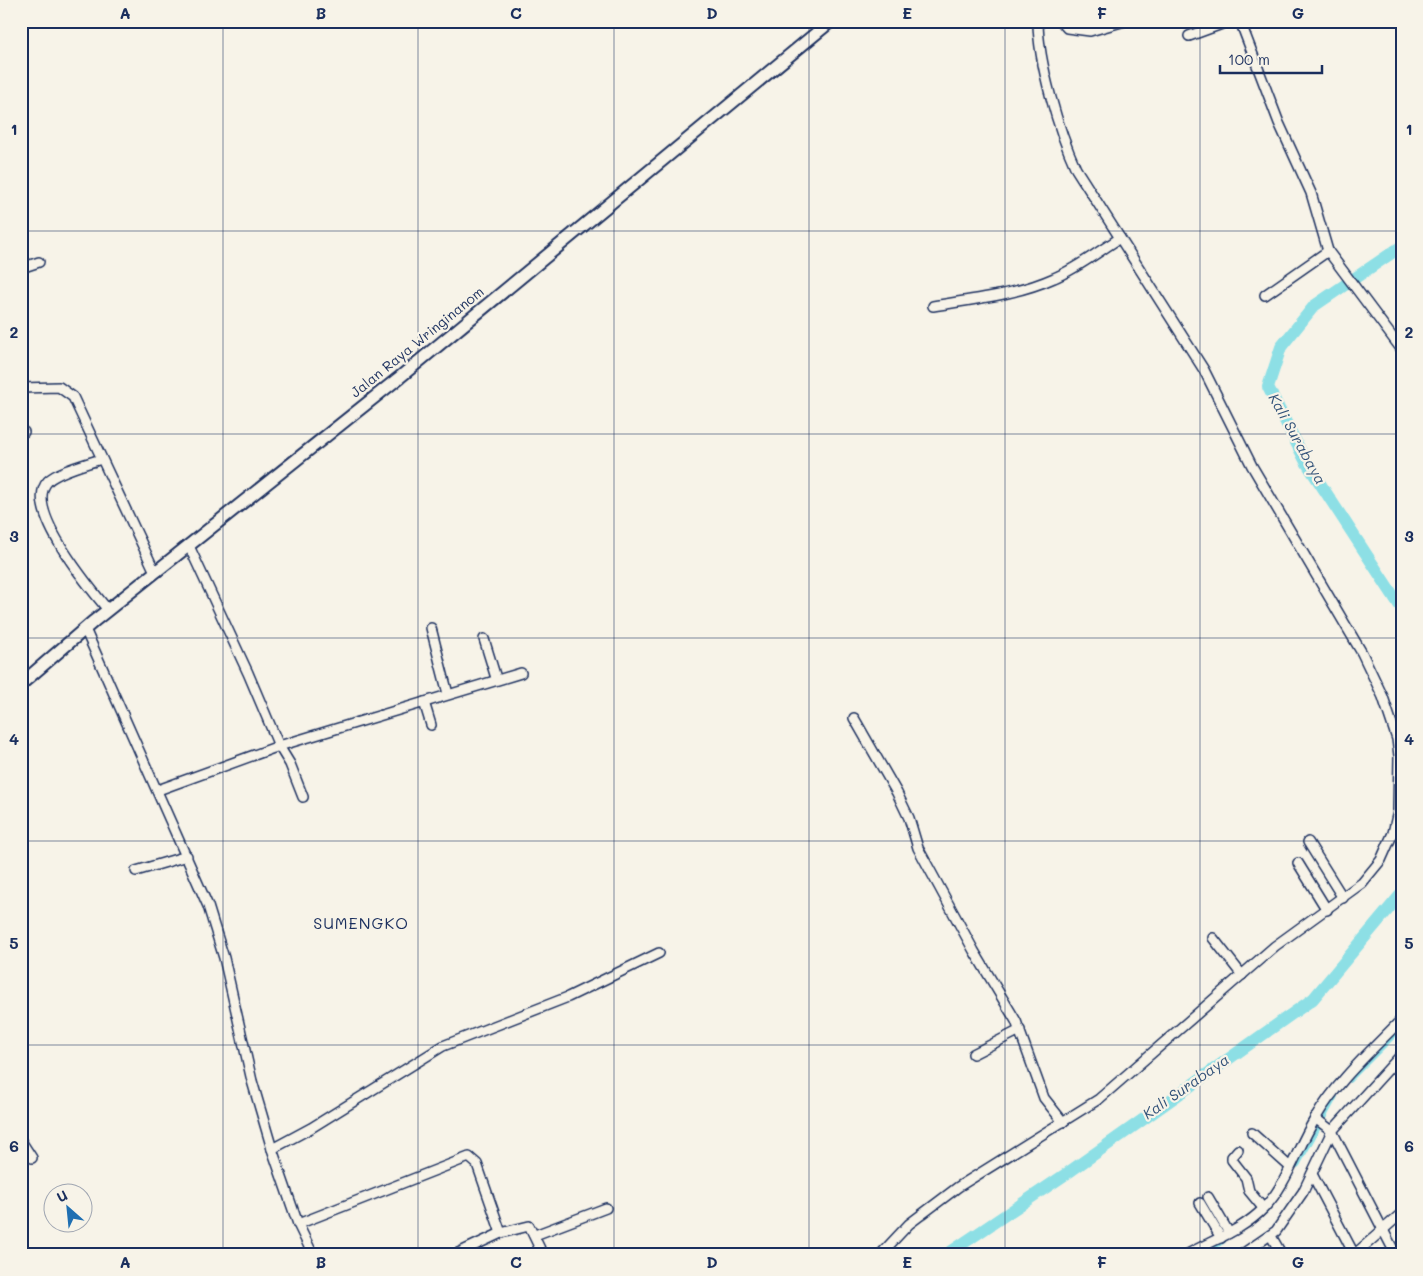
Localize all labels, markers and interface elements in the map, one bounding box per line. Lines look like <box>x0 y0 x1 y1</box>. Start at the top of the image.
text: A <box>119 2 131 23</box>
text: B <box>316 2 326 23</box>
text: C <box>510 2 522 23</box>
text: D <box>706 2 718 23</box>
text: E <box>902 2 912 23</box>
text: F <box>1097 2 1107 23</box>
text: G <box>1292 2 1304 23</box>
scale bar <box>1220 42 1323 74</box>
text: 100 m <box>1228 49 1270 69</box>
text: 1 <box>10 118 18 139</box>
text: 1 <box>1405 118 1413 139</box>
street label: Jalan Raya Wringinanom <box>346 282 487 401</box>
text: 2 <box>10 321 19 342</box>
text: 2 <box>1405 321 1414 342</box>
water label: Kali Surabaya <box>1265 389 1331 488</box>
text: 3 <box>9 525 19 546</box>
text: 3 <box>1404 525 1414 546</box>
text: 4 <box>9 728 19 749</box>
text: 4 <box>1404 728 1414 749</box>
district label: SUMENGKO <box>313 912 409 933</box>
text: 5 <box>9 932 19 953</box>
text: 5 <box>1404 932 1414 953</box>
water label: Kali Surabaya <box>1138 1049 1233 1123</box>
text: 6 <box>9 1135 19 1156</box>
text: 6 <box>1404 1135 1414 1156</box>
north arrow <box>42 1184 92 1234</box>
text: U <box>53 1185 71 1207</box>
text: A <box>119 1251 131 1272</box>
text: B <box>316 1251 326 1272</box>
text: C <box>510 1251 522 1272</box>
text: D <box>706 1251 718 1272</box>
text: E <box>902 1251 912 1272</box>
text: F <box>1097 1251 1107 1272</box>
text: G <box>1292 1251 1304 1272</box>

